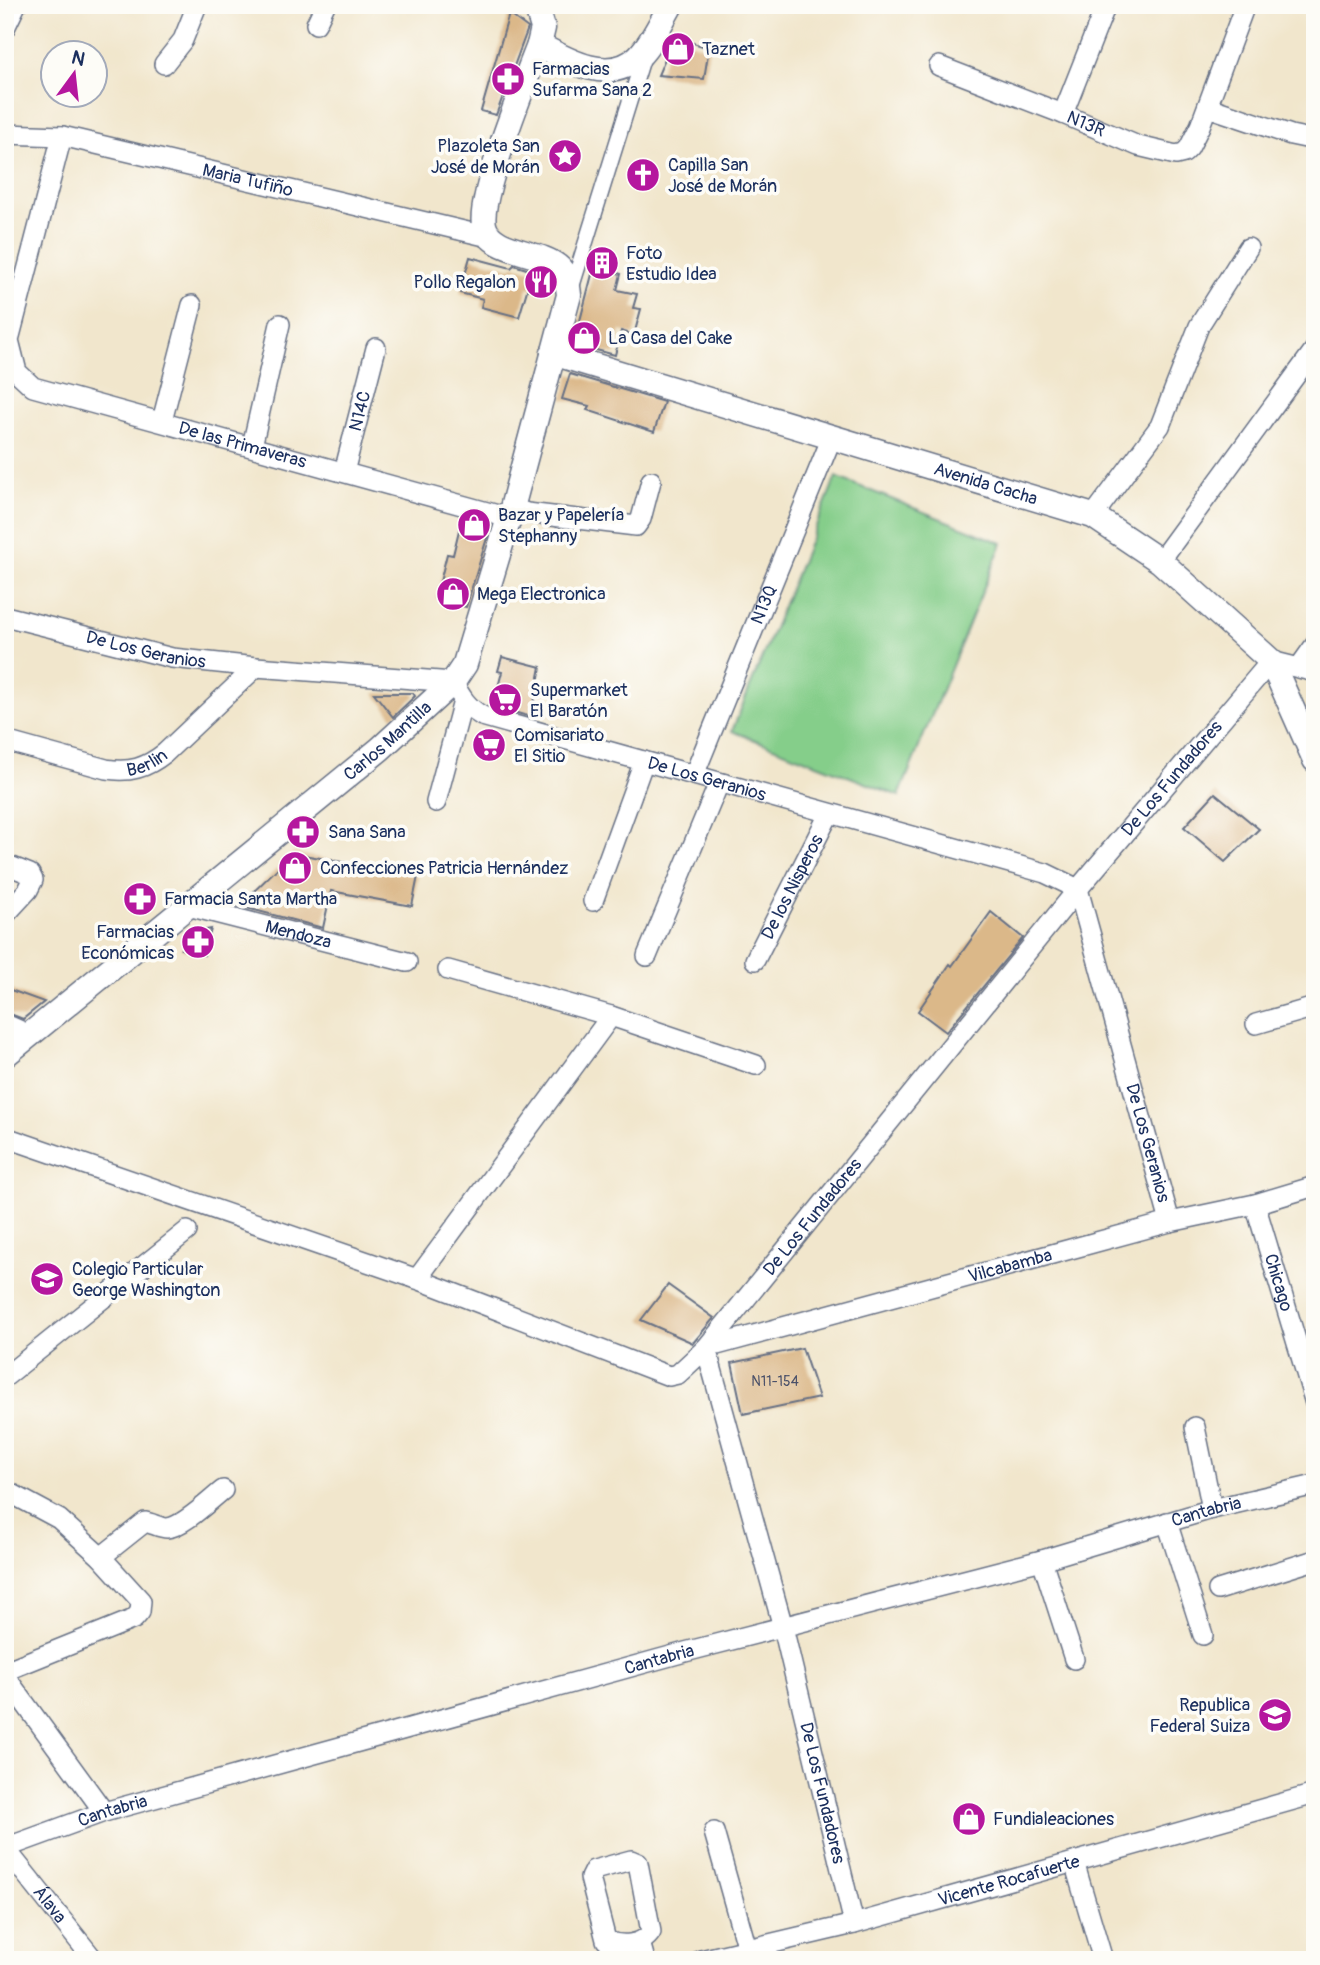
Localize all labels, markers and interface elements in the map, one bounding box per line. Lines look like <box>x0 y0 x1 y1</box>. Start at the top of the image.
shop icon: Taznet <box>659 30 697 68</box>
north arrow <box>38 38 108 108</box>
place label: Taznet <box>702 38 756 61</box>
text: N <box>69 45 88 72</box>
place label: Farmacias Sufarma Sana 2 <box>532 58 652 102</box>
pharmacy icon: Farmacias Sufarma Sana 2 <box>489 60 527 98</box>
street label: N13R <box>1063 105 1109 142</box>
place label: Plazoleta San José de Morán <box>431 135 540 179</box>
place icon: Plazoleta San José de Morán <box>546 137 584 175</box>
place label: Capilla San José de Morán <box>668 154 777 198</box>
church icon: Capilla San José de Morán <box>624 156 662 194</box>
street label: Maria Tufiño <box>200 158 296 202</box>
place label: Foto Estudio Idea <box>626 242 717 286</box>
building icon: Foto Estudio Idea <box>583 244 621 282</box>
restaurant icon: Pollo Regalon <box>522 263 560 301</box>
place label: Pollo Regalon <box>414 271 516 294</box>
shop icon: La Casa del Cake <box>565 319 603 357</box>
place label: La Casa del Cake <box>608 327 732 350</box>
street label: N14C <box>344 388 376 434</box>
street label: De las Primaveras <box>176 416 309 473</box>
street label: Avenida Cacha <box>931 457 1040 510</box>
place label: Bazar y Papelería Stephanny <box>498 504 624 548</box>
shop icon: Bazar y Papelería Stephanny <box>455 506 493 544</box>
shop icon: Mega Electronica <box>434 575 472 613</box>
street label: N13Q <box>745 582 782 628</box>
place label: Mega Electronica <box>477 583 606 606</box>
street label: De Los Geranios <box>84 625 207 673</box>
place label: Supermarket El Baratón <box>530 679 629 723</box>
supermarket icon: Supermarket El Baratón <box>486 681 524 719</box>
street label: Carlos Mantilla <box>339 696 436 786</box>
street label: De Los Fundadores <box>1116 716 1227 841</box>
place label: Comisariato El Sitio <box>514 724 605 768</box>
supermarket icon: Comisariato El Sitio <box>470 726 508 764</box>
street label: Berlin <box>125 744 172 782</box>
street label: De Los Geranios <box>645 751 769 806</box>
pharmacy icon: Sana Sana <box>284 813 322 851</box>
place label: Sana Sana <box>328 821 406 844</box>
street label: De los Nisperos <box>756 831 828 943</box>
shop icon: Confecciones Patricia Hernández <box>276 849 314 887</box>
place label: Confecciones Patricia Hernández <box>320 857 568 880</box>
pharmacy icon: Farmacia Santa Martha <box>121 880 159 918</box>
place label: Farmacia Santa Martha <box>164 888 337 911</box>
street label: Mendoza <box>263 915 334 954</box>
place label: Farmacias Económicas <box>81 921 174 965</box>
pharmacy icon: Farmacias Económicas <box>179 923 217 961</box>
street label: De Los Geranios <box>1121 1081 1175 1205</box>
street label: De Los Fundadores <box>758 1154 867 1280</box>
street label: Vilcabamba <box>965 1243 1055 1288</box>
street label: Chicago <box>1259 1251 1298 1314</box>
place label: Colegio Particular George Washington <box>72 1258 220 1302</box>
school or university icon: Colegio Particular George Washington <box>28 1260 66 1298</box>
house number: N11-154 <box>751 1373 799 1390</box>
street label: Cantabria <box>1169 1491 1243 1532</box>
street label: Cantabria <box>621 1639 696 1680</box>
place label: Republica Federal Suiza <box>1149 1694 1250 1738</box>
school or university icon: Republica Federal Suiza <box>1256 1696 1294 1734</box>
street label: De Los Fundadores <box>795 1720 851 1866</box>
street label: Cantabria <box>75 1789 150 1832</box>
shop icon: Fundialeaciones <box>950 1800 988 1838</box>
place label: Fundialeaciones <box>993 1808 1114 1831</box>
street label: Vicente Rocafuerte <box>935 1849 1083 1911</box>
street label: Álava <box>28 1881 72 1928</box>

